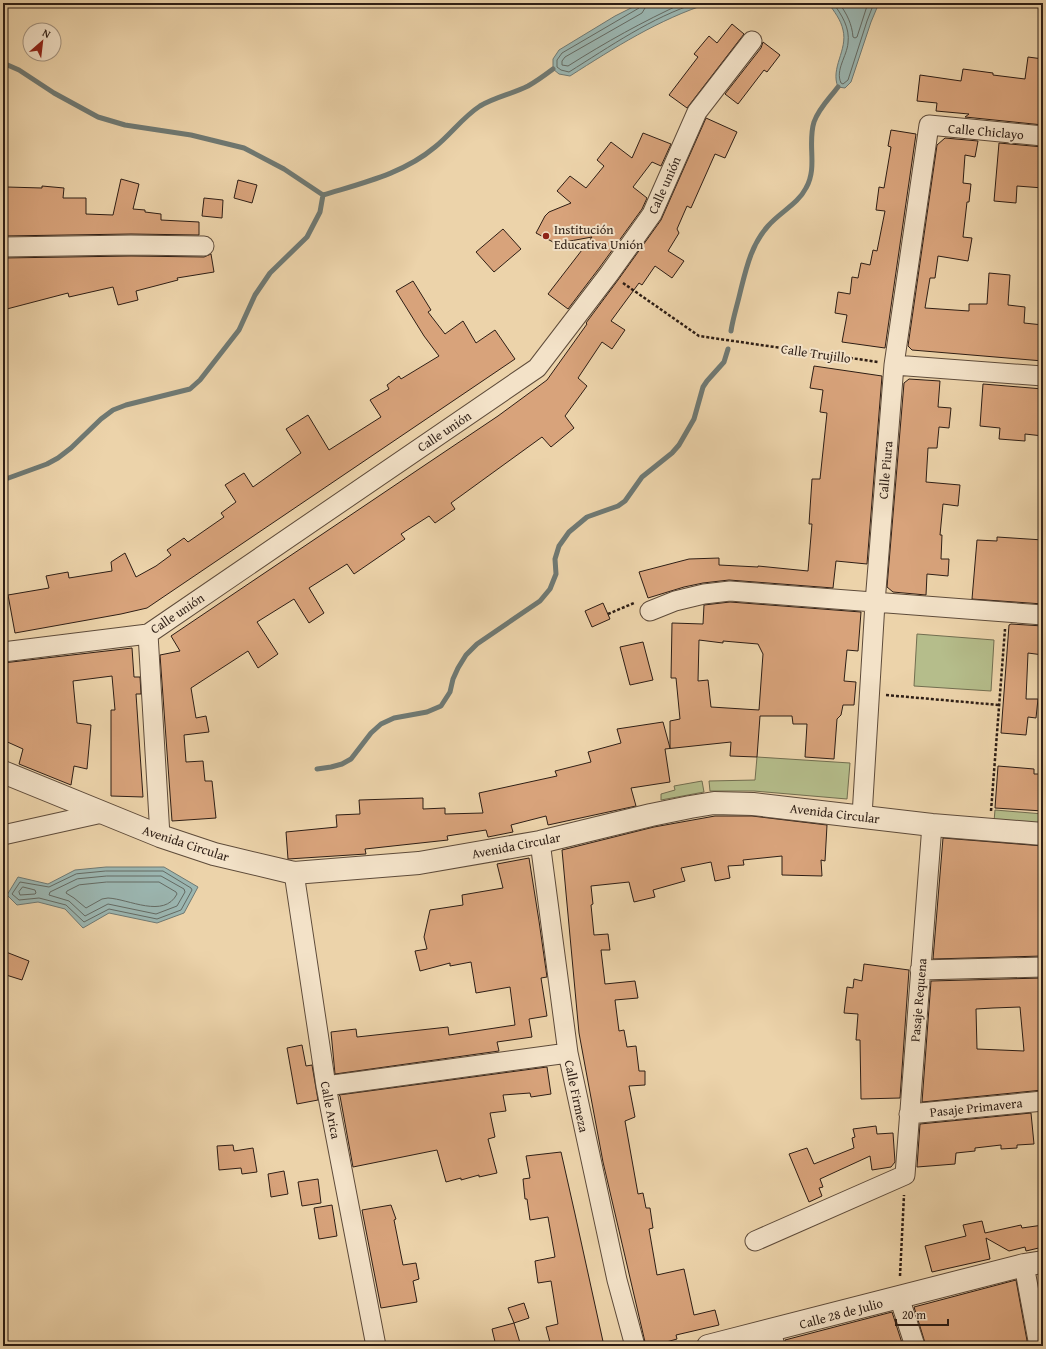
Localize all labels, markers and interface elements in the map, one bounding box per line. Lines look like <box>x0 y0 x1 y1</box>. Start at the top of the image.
north arrow <box>22 22 62 62</box>
text: N <box>40 24 54 42</box>
street label: Calle Chiclayo <box>947 119 1025 144</box>
street label: Calle unión <box>643 153 686 217</box>
place label: Institución Educativa Unión <box>554 220 644 254</box>
marker: Institución Educativa Unión <box>541 231 551 241</box>
street label: Calle Trujillo <box>780 339 852 368</box>
street label: Calle unión <box>414 406 476 456</box>
street label: Calle Piura <box>873 439 898 500</box>
street label: Calle unión <box>147 588 209 638</box>
street label: Avenida Circular <box>789 799 882 829</box>
street label: Avenida Circular <box>140 820 232 867</box>
street label: Avenida Circular <box>470 827 563 863</box>
street label: Pasaje Requena <box>905 957 932 1043</box>
street label: Calle Firmeza <box>560 1058 594 1135</box>
street label: Calle Arica <box>316 1080 346 1141</box>
street label: Pasaje Primavera <box>929 1093 1024 1122</box>
street label: Calle 28 de Julio <box>797 1293 885 1334</box>
scale bar <box>896 1301 948 1327</box>
text: 20 m <box>902 1306 926 1323</box>

